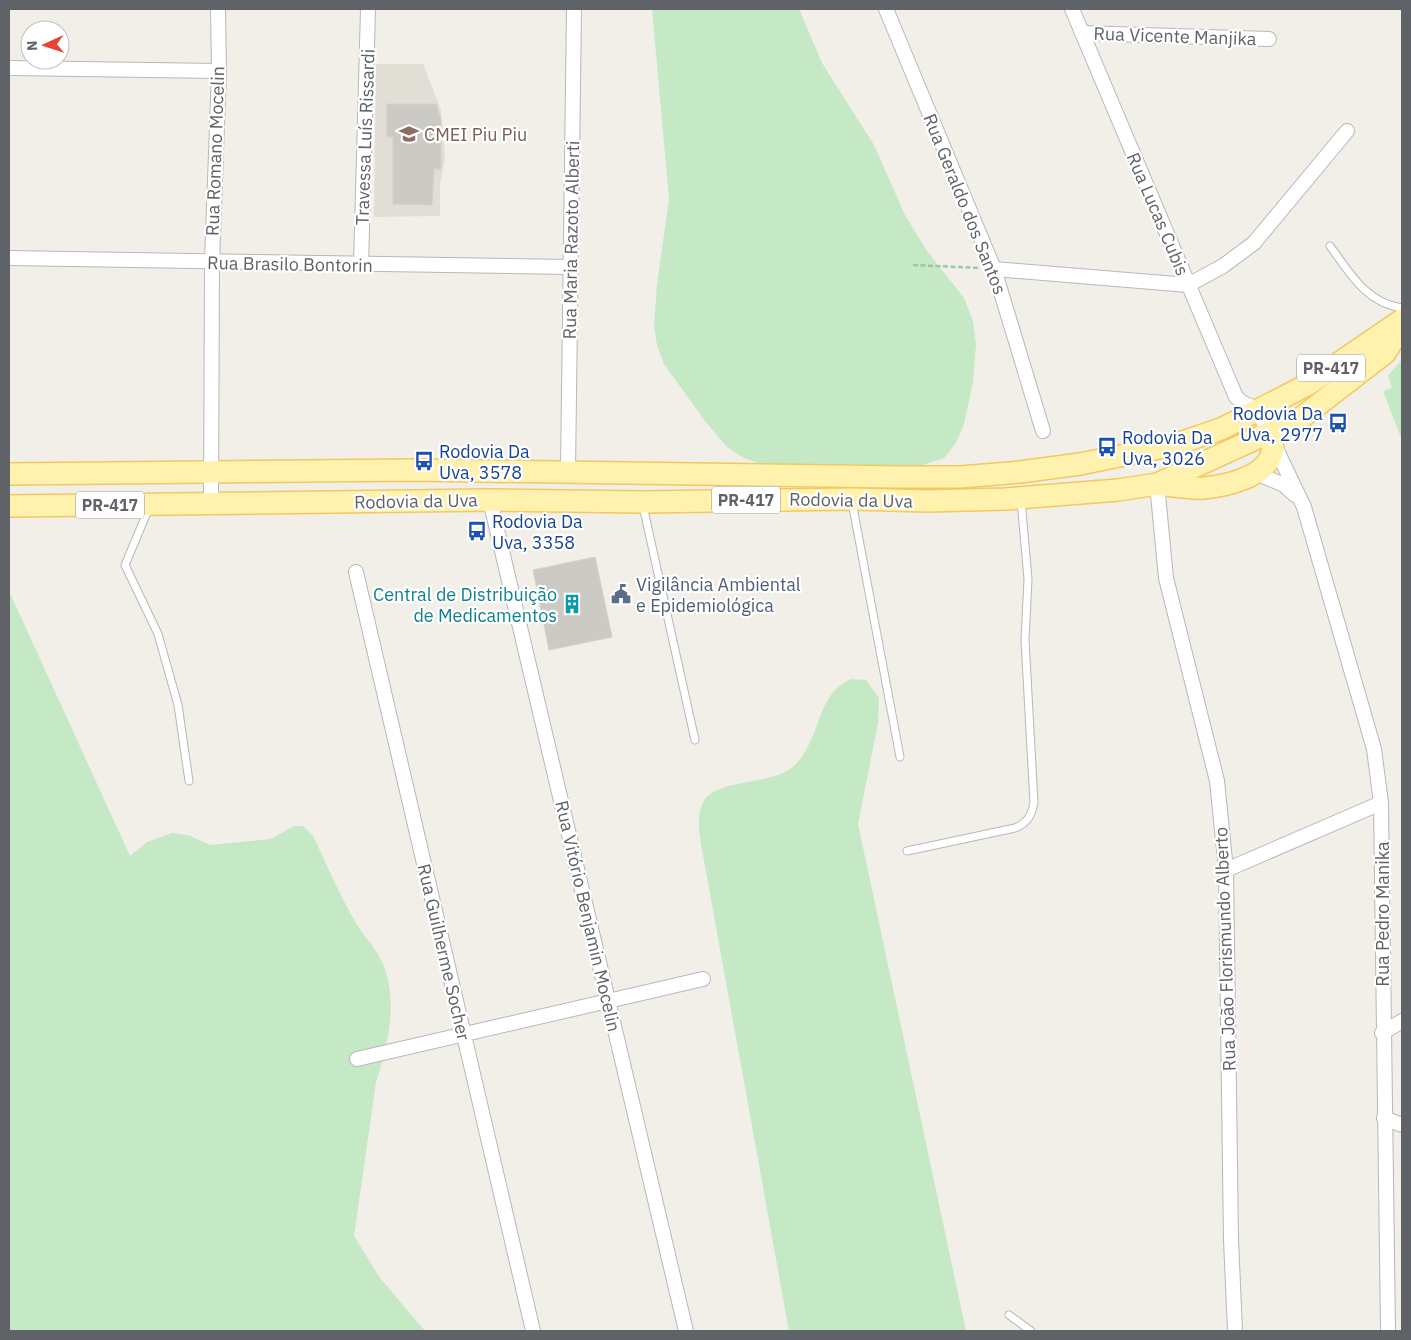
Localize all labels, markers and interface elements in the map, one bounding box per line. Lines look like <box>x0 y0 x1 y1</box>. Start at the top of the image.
north arrow <box>20 20 70 70</box>
street label: Rua Vicente Manjika <box>1093 22 1257 50</box>
text: N <box>23 40 41 51</box>
street label: Travessa Luís Rissardi <box>350 48 380 226</box>
street label: Rua Romano Mocelin <box>201 66 229 236</box>
street label: Rua Geraldo dos Santos <box>918 110 1012 298</box>
school or university icon: CMEI Piu Piu <box>398 123 420 145</box>
place label: CMEI Piu Piu <box>424 123 527 146</box>
street label: Rua Maria Razoto Alberti <box>558 140 584 340</box>
street label: Rua Lucas Cubis <box>1122 149 1194 279</box>
street label: Rua Brasilo Bontorin <box>207 251 373 277</box>
road number: PR-417 <box>1297 354 1365 382</box>
place label: Rodovia Da Uva, 2977 <box>1232 402 1323 446</box>
bus stop icon: Rodovia Da Uva, 2977 <box>1327 412 1349 434</box>
place label: Rodovia Da Uva, 3026 <box>1122 426 1213 470</box>
bus stop icon: Rodovia Da Uva, 3026 <box>1096 436 1118 458</box>
place label: Rodovia Da Uva, 3578 <box>439 440 530 484</box>
bus stop icon: Rodovia Da Uva, 3578 <box>413 450 435 472</box>
road number: PR-417 <box>712 486 780 514</box>
street label: Rodovia da Uva <box>789 487 913 513</box>
street label: Rodovia da Uva <box>354 488 478 514</box>
road number: PR-417 <box>76 492 144 518</box>
place label: Rodovia Da Uva, 3358 <box>492 510 583 554</box>
bus stop icon: Rodovia Da Uva, 3358 <box>466 520 488 542</box>
place label: Vigilância Ambiental e Epidemiológica <box>636 573 801 617</box>
place label: Central de Distribuição de Medicamentos <box>373 583 557 627</box>
public building icon: Vigilância Ambiental e Epidemiológica <box>610 583 632 605</box>
building icon: Central de Distribuição de Medicamentos <box>561 593 583 615</box>
street label: Rua Vitório Benjamin Mocelin <box>550 798 626 1034</box>
street label: Rua João Florismundo Alberto <box>1209 826 1241 1072</box>
street label: Rua Pedro Manika <box>1371 841 1394 987</box>
street label: Rua Guilherme Socher <box>412 861 476 1043</box>

